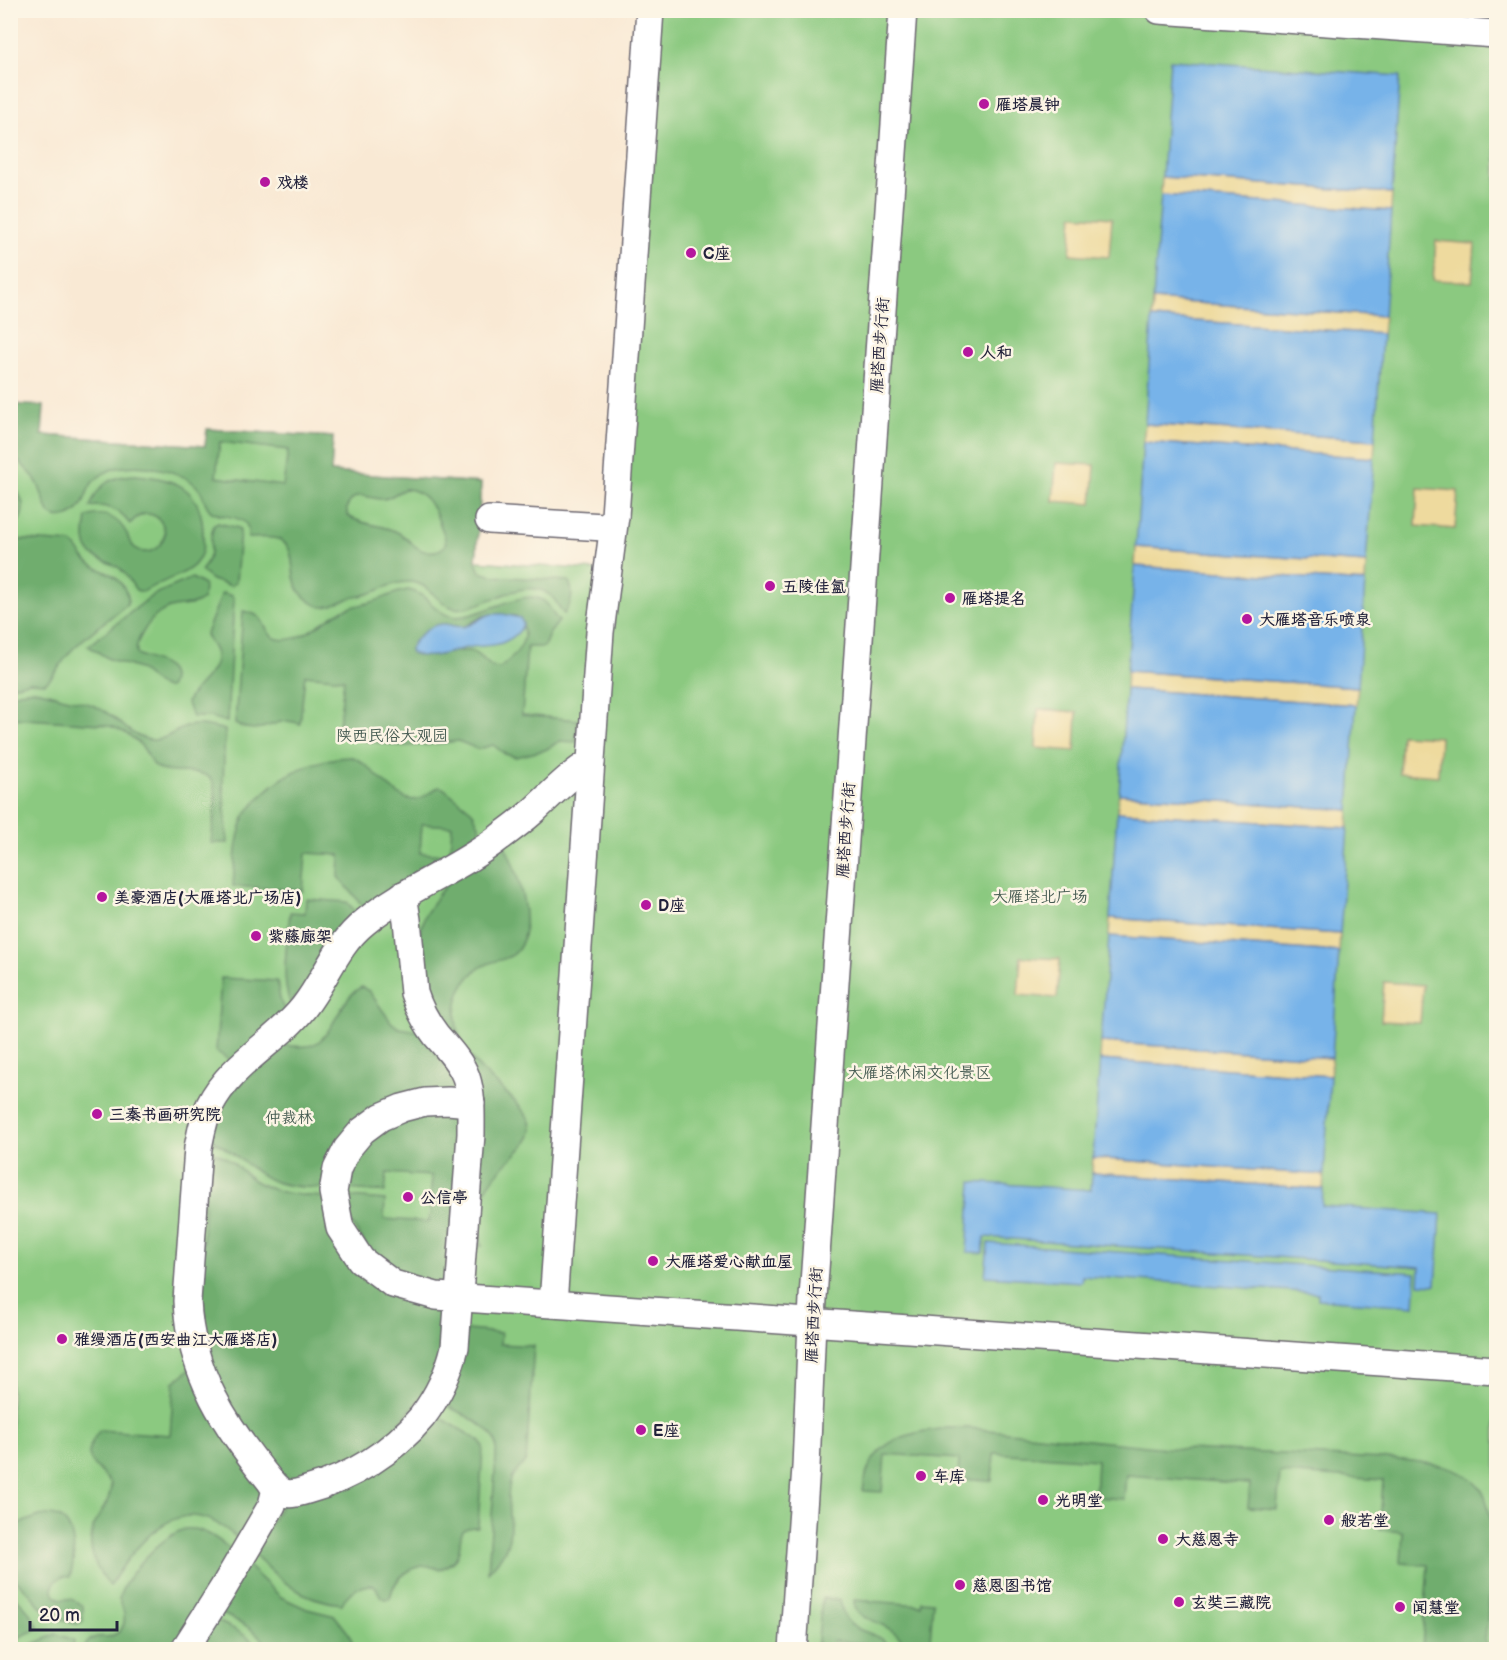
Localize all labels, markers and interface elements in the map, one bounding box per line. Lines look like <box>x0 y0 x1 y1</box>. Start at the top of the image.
place label: 雁塔晨钟 <box>996 96 1060 115</box>
marker: 雁塔晨钟 <box>977 97 991 111</box>
place label: 戏楼 <box>277 174 309 193</box>
marker: 戏楼 <box>258 175 272 189</box>
place label: C座 <box>703 245 730 264</box>
marker: C座 <box>684 246 698 260</box>
street label: 雁塔西步行街 <box>868 297 893 394</box>
place label: 人和 <box>980 344 1012 363</box>
marker: 人和 <box>961 345 975 359</box>
place label: 五陵佳氲 <box>782 578 846 597</box>
marker: 五陵佳氲 <box>763 579 777 593</box>
place label: 雁塔提名 <box>962 590 1026 609</box>
marker: 雁塔提名 <box>943 591 957 605</box>
place label: 大雁塔音乐喷泉 <box>1259 611 1371 630</box>
marker: 大雁塔音乐喷泉 <box>1240 612 1254 626</box>
park label: 陕西民俗大观园 <box>336 727 448 746</box>
street label: 雁塔西步行街 <box>834 782 859 879</box>
park label: 大雁塔北广场 <box>992 888 1088 907</box>
place label: 美豪酒店(大雁塔北广场店) <box>114 889 301 908</box>
marker: 美豪酒店(大雁塔北广场店) <box>95 890 109 904</box>
place label: D座 <box>658 897 685 916</box>
marker: D座 <box>639 898 653 912</box>
place label: 紫藤廊架 <box>268 928 332 947</box>
marker: 紫藤廊架 <box>249 929 263 943</box>
park label: 大雁塔休闲文化景区 <box>847 1064 991 1083</box>
place label: 三秦书画研究院 <box>109 1106 221 1125</box>
marker: 三秦书画研究院 <box>90 1107 104 1121</box>
park label: 仲裁林 <box>265 1109 313 1128</box>
place label: 公信亭 <box>420 1189 468 1208</box>
marker: 公信亭 <box>401 1190 415 1204</box>
place label: 大雁塔爱心献血屋 <box>665 1253 793 1272</box>
marker: 大雁塔爱心献血屋 <box>646 1254 660 1268</box>
street label: 雁塔西步行街 <box>802 1267 826 1364</box>
place label: 雅缦酒店(西安曲江大雁塔店) <box>74 1331 277 1350</box>
marker: 雅缦酒店(西安曲江大雁塔店) <box>55 1332 69 1346</box>
place label: E座 <box>653 1422 679 1441</box>
marker: E座 <box>634 1423 648 1437</box>
place label: 车库 <box>933 1468 965 1487</box>
marker: 车库 <box>914 1469 928 1483</box>
place label: 光明堂 <box>1055 1492 1103 1511</box>
marker: 光明堂 <box>1036 1493 1050 1507</box>
place label: 般若堂 <box>1341 1512 1389 1531</box>
marker: 般若堂 <box>1322 1513 1336 1527</box>
place label: 大慈恩寺 <box>1175 1531 1239 1550</box>
marker: 大慈恩寺 <box>1156 1532 1170 1546</box>
place label: 慈恩图书馆 <box>972 1577 1052 1596</box>
marker: 慈恩图书馆 <box>953 1578 967 1592</box>
scale bar <box>30 1594 117 1632</box>
place label: 玄奘三藏院 <box>1191 1594 1271 1613</box>
marker: 玄奘三藏院 <box>1172 1595 1186 1609</box>
place label: 闻慧堂 <box>1412 1599 1460 1618</box>
marker: 闻慧堂 <box>1393 1600 1407 1614</box>
text: 20 m <box>39 1605 80 1626</box>

